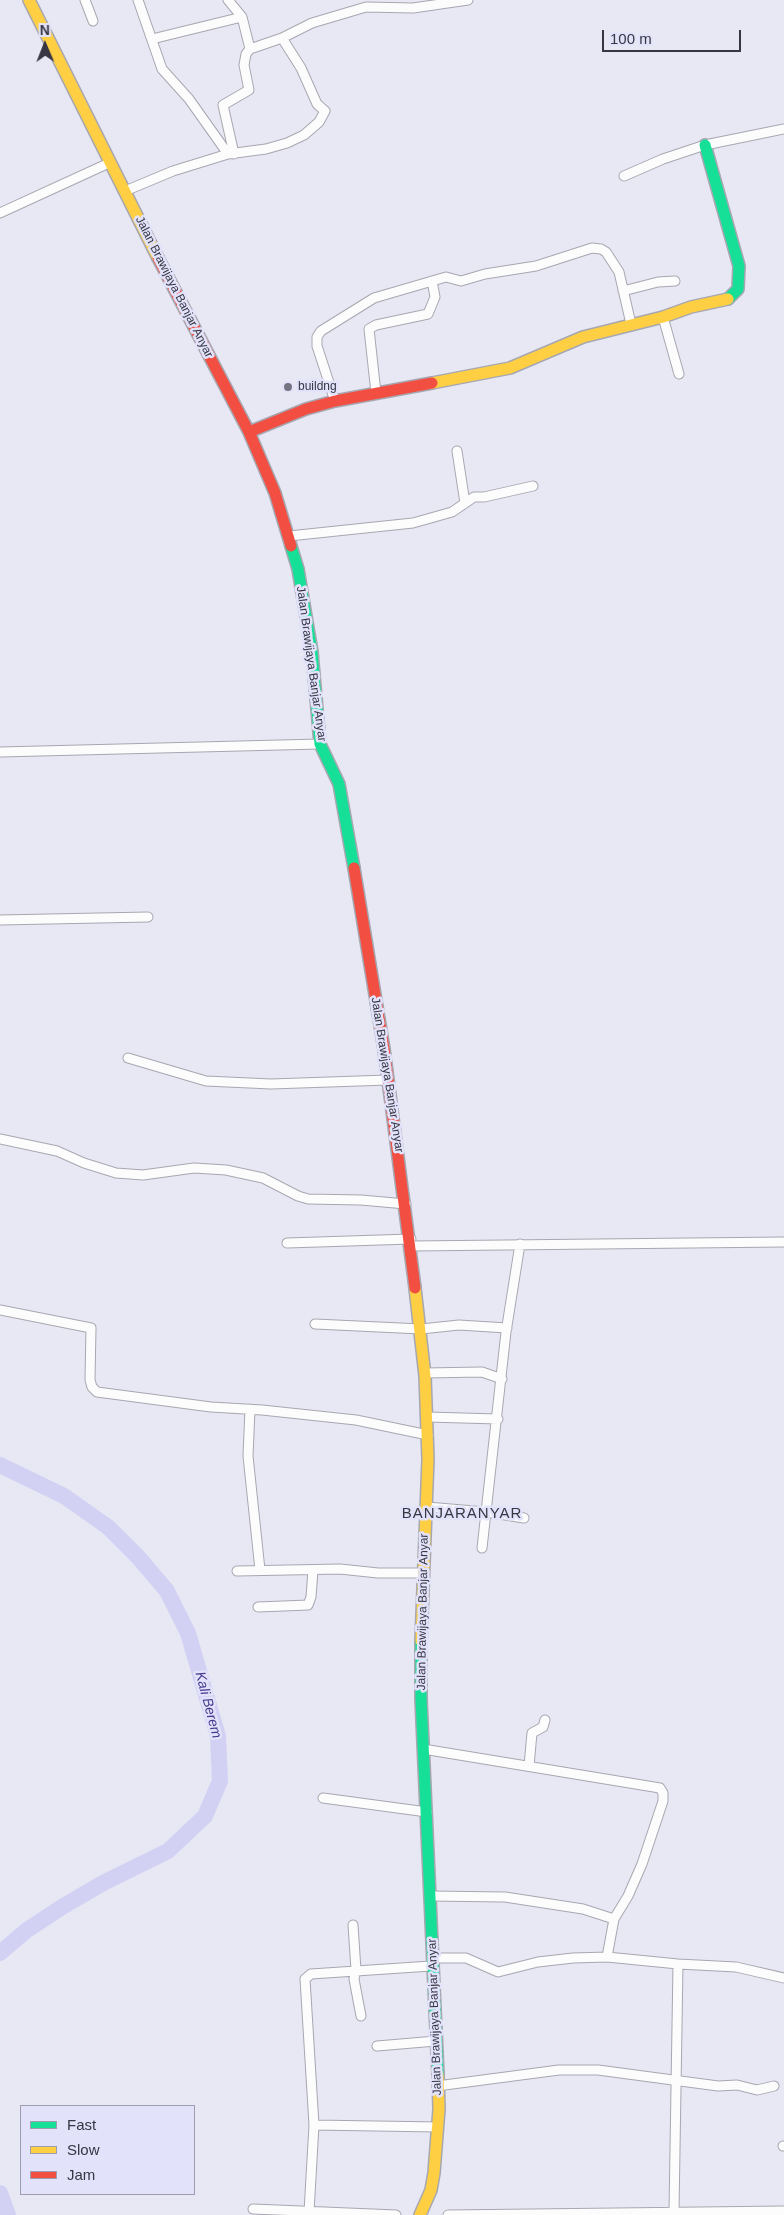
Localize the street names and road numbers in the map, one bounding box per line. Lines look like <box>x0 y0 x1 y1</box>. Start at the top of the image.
street label: Jalan Brawijaya Banjar Anyar <box>132 214 216 360</box>
street label: Jalan Brawijaya Banjar Anyar <box>293 585 329 743</box>
street label: Jalan Brawijaya Banjar Anyar <box>368 996 406 1154</box>
street label: Jalan Brawijaya Banjar Anyar <box>414 1534 432 1690</box>
street label: Jalan Brawijaya Banjar Anyar <box>425 1938 445 2096</box>

